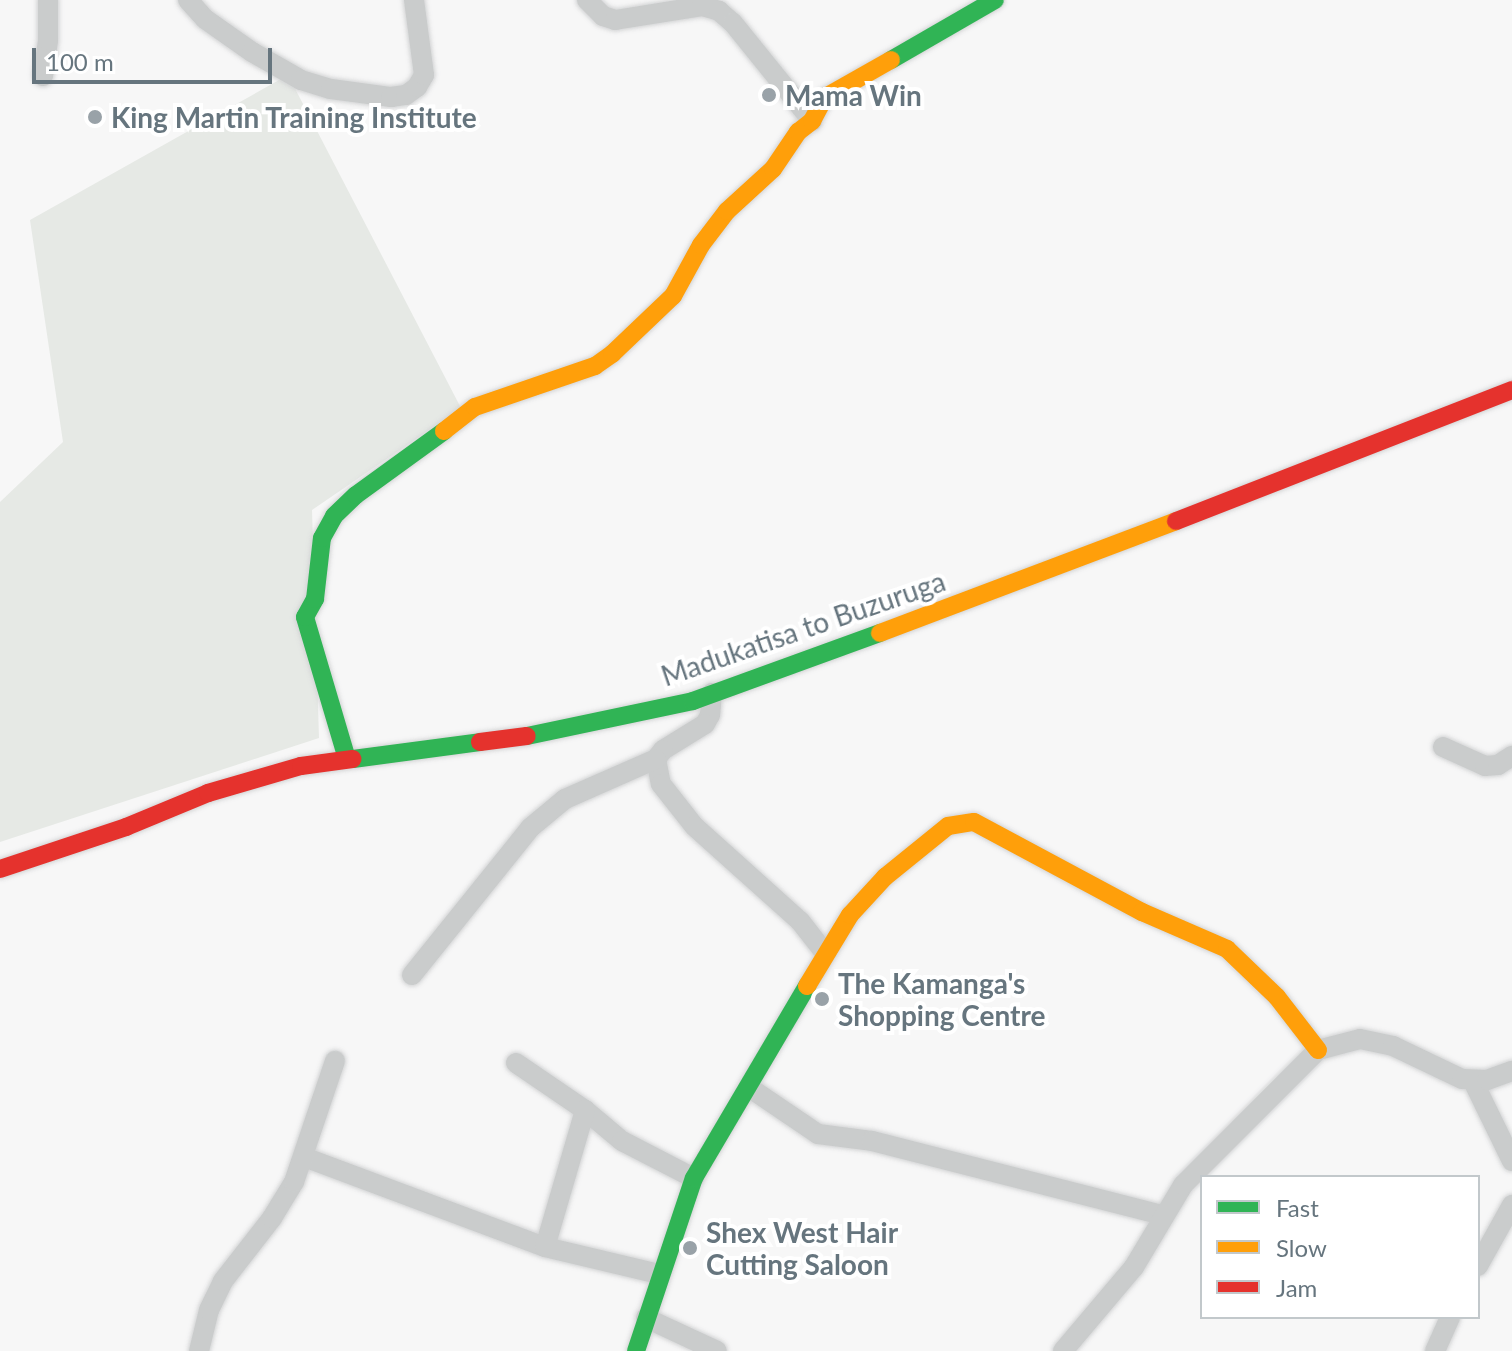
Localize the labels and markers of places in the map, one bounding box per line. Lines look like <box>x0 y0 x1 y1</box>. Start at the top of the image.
place label: Mama Win <box>785 78 922 112</box>
marker: Mama Win <box>760 86 778 104</box>
place label: King Martin Training Institute <box>111 100 478 134</box>
marker: King Martin Training Institute <box>86 108 104 126</box>
place label: The Kamanga's Shopping Centre <box>838 966 1046 1032</box>
marker: The Kamanga's Shopping Centre <box>813 990 831 1008</box>
place label: Shex West Hair Cutting Saloon <box>706 1215 898 1281</box>
marker: Shex West Hair Cutting Saloon <box>681 1239 699 1257</box>

